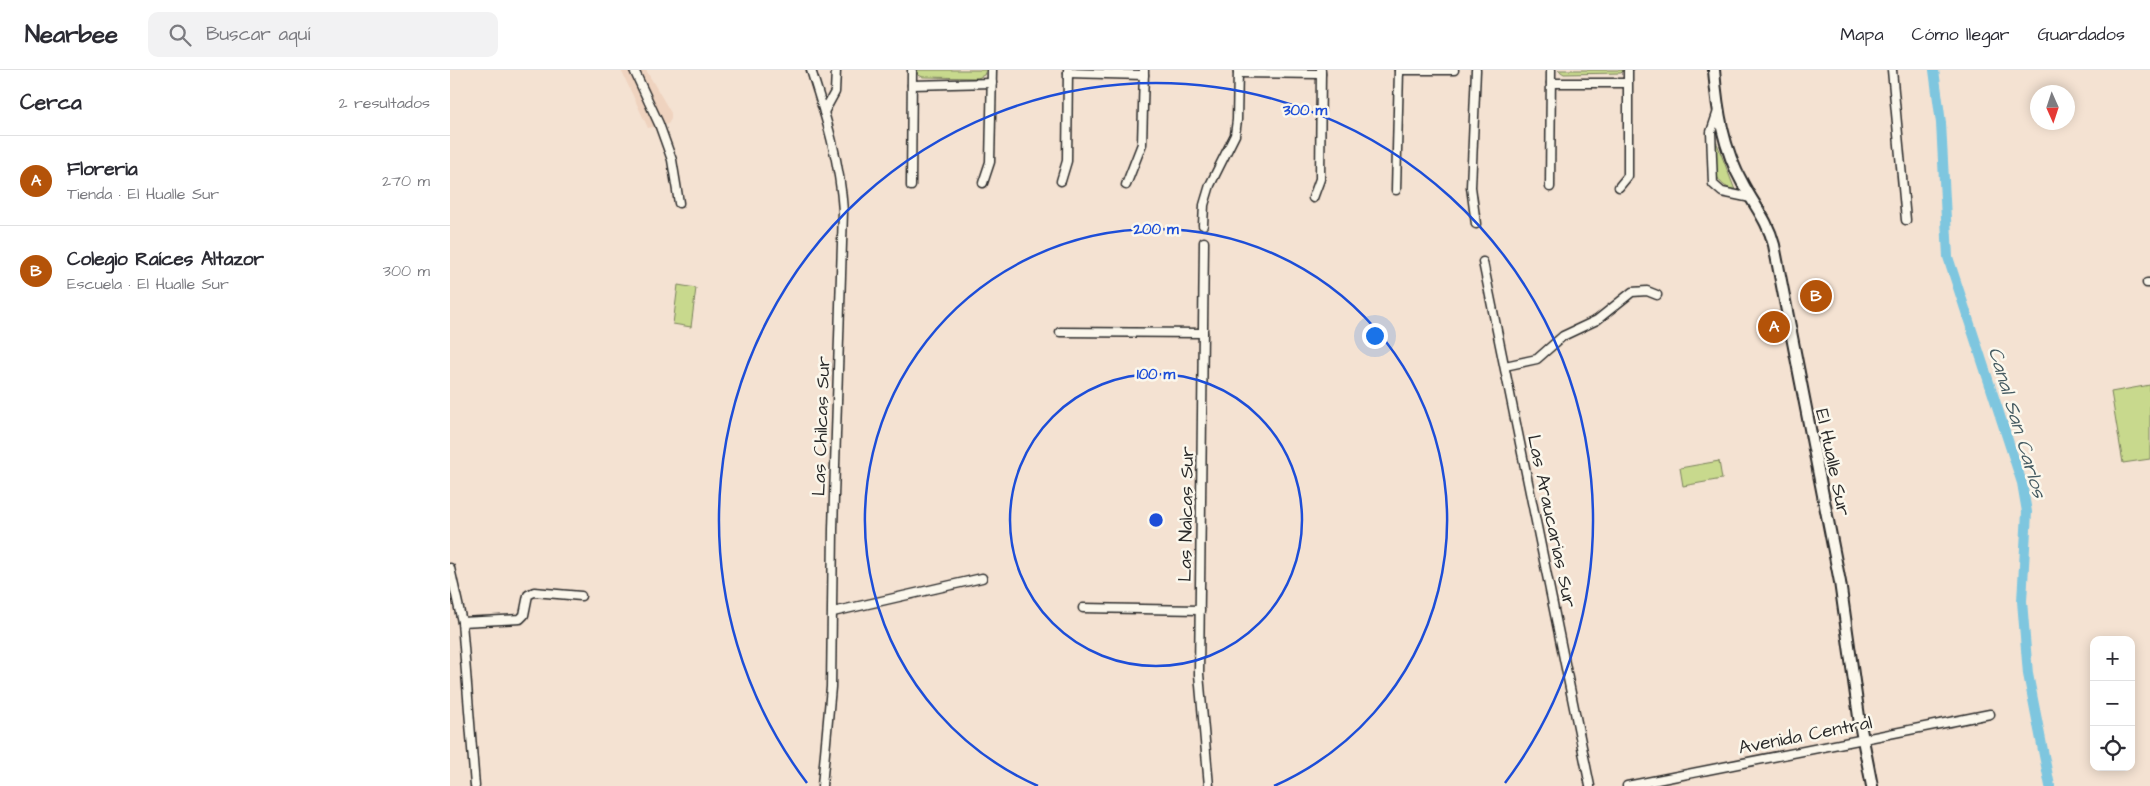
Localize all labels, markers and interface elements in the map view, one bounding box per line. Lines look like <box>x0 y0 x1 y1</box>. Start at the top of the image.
search box <box>148 12 498 57</box>
text: Nearbee <box>25 18 118 52</box>
icon: search <box>166 21 194 49</box>
text: Buscar aquí <box>206 21 310 48</box>
text: Mapa <box>1840 22 1884 47</box>
text: Cómo llegar <box>1912 22 2010 47</box>
text: Guardados <box>2038 22 2125 47</box>
north arrow <box>2030 85 2075 130</box>
text: Cerca <box>20 88 82 117</box>
text: 2 resultados <box>338 92 430 114</box>
text: 300 m <box>1282 100 1327 121</box>
text: Floreria <box>67 156 138 183</box>
text: A <box>31 170 41 192</box>
text: 270 m <box>382 170 430 192</box>
text: Tienda · El Hualle Sur <box>67 183 219 205</box>
text: 200 m <box>1132 219 1179 240</box>
text: Colegio Raíces Altazor <box>67 246 264 273</box>
text: B <box>30 260 42 282</box>
text: 300 m <box>383 260 430 282</box>
text: Escuela · El Hualle Sur <box>67 273 229 295</box>
pin: B <box>1800 277 1832 315</box>
pin: A <box>1758 308 1790 346</box>
your location <box>1362 323 1388 349</box>
water label: Canal San Carlos <box>1981 343 2054 502</box>
street label: Las Chilcas Sur <box>806 355 837 496</box>
text: 100 m <box>1137 364 1176 385</box>
street label: El Hualle Sur <box>1808 406 1857 519</box>
street label: Las Araucarias Sur <box>1520 432 1583 611</box>
street label: Las Nalcas Sur <box>1172 445 1201 582</box>
centre of rings <box>1147 511 1165 529</box>
map controls <box>2090 636 2135 771</box>
button: + <box>2090 636 2135 681</box>
button: − <box>2090 681 2135 726</box>
street label: Avenida Central <box>1736 709 1874 762</box>
button: locate <box>2090 726 2135 771</box>

